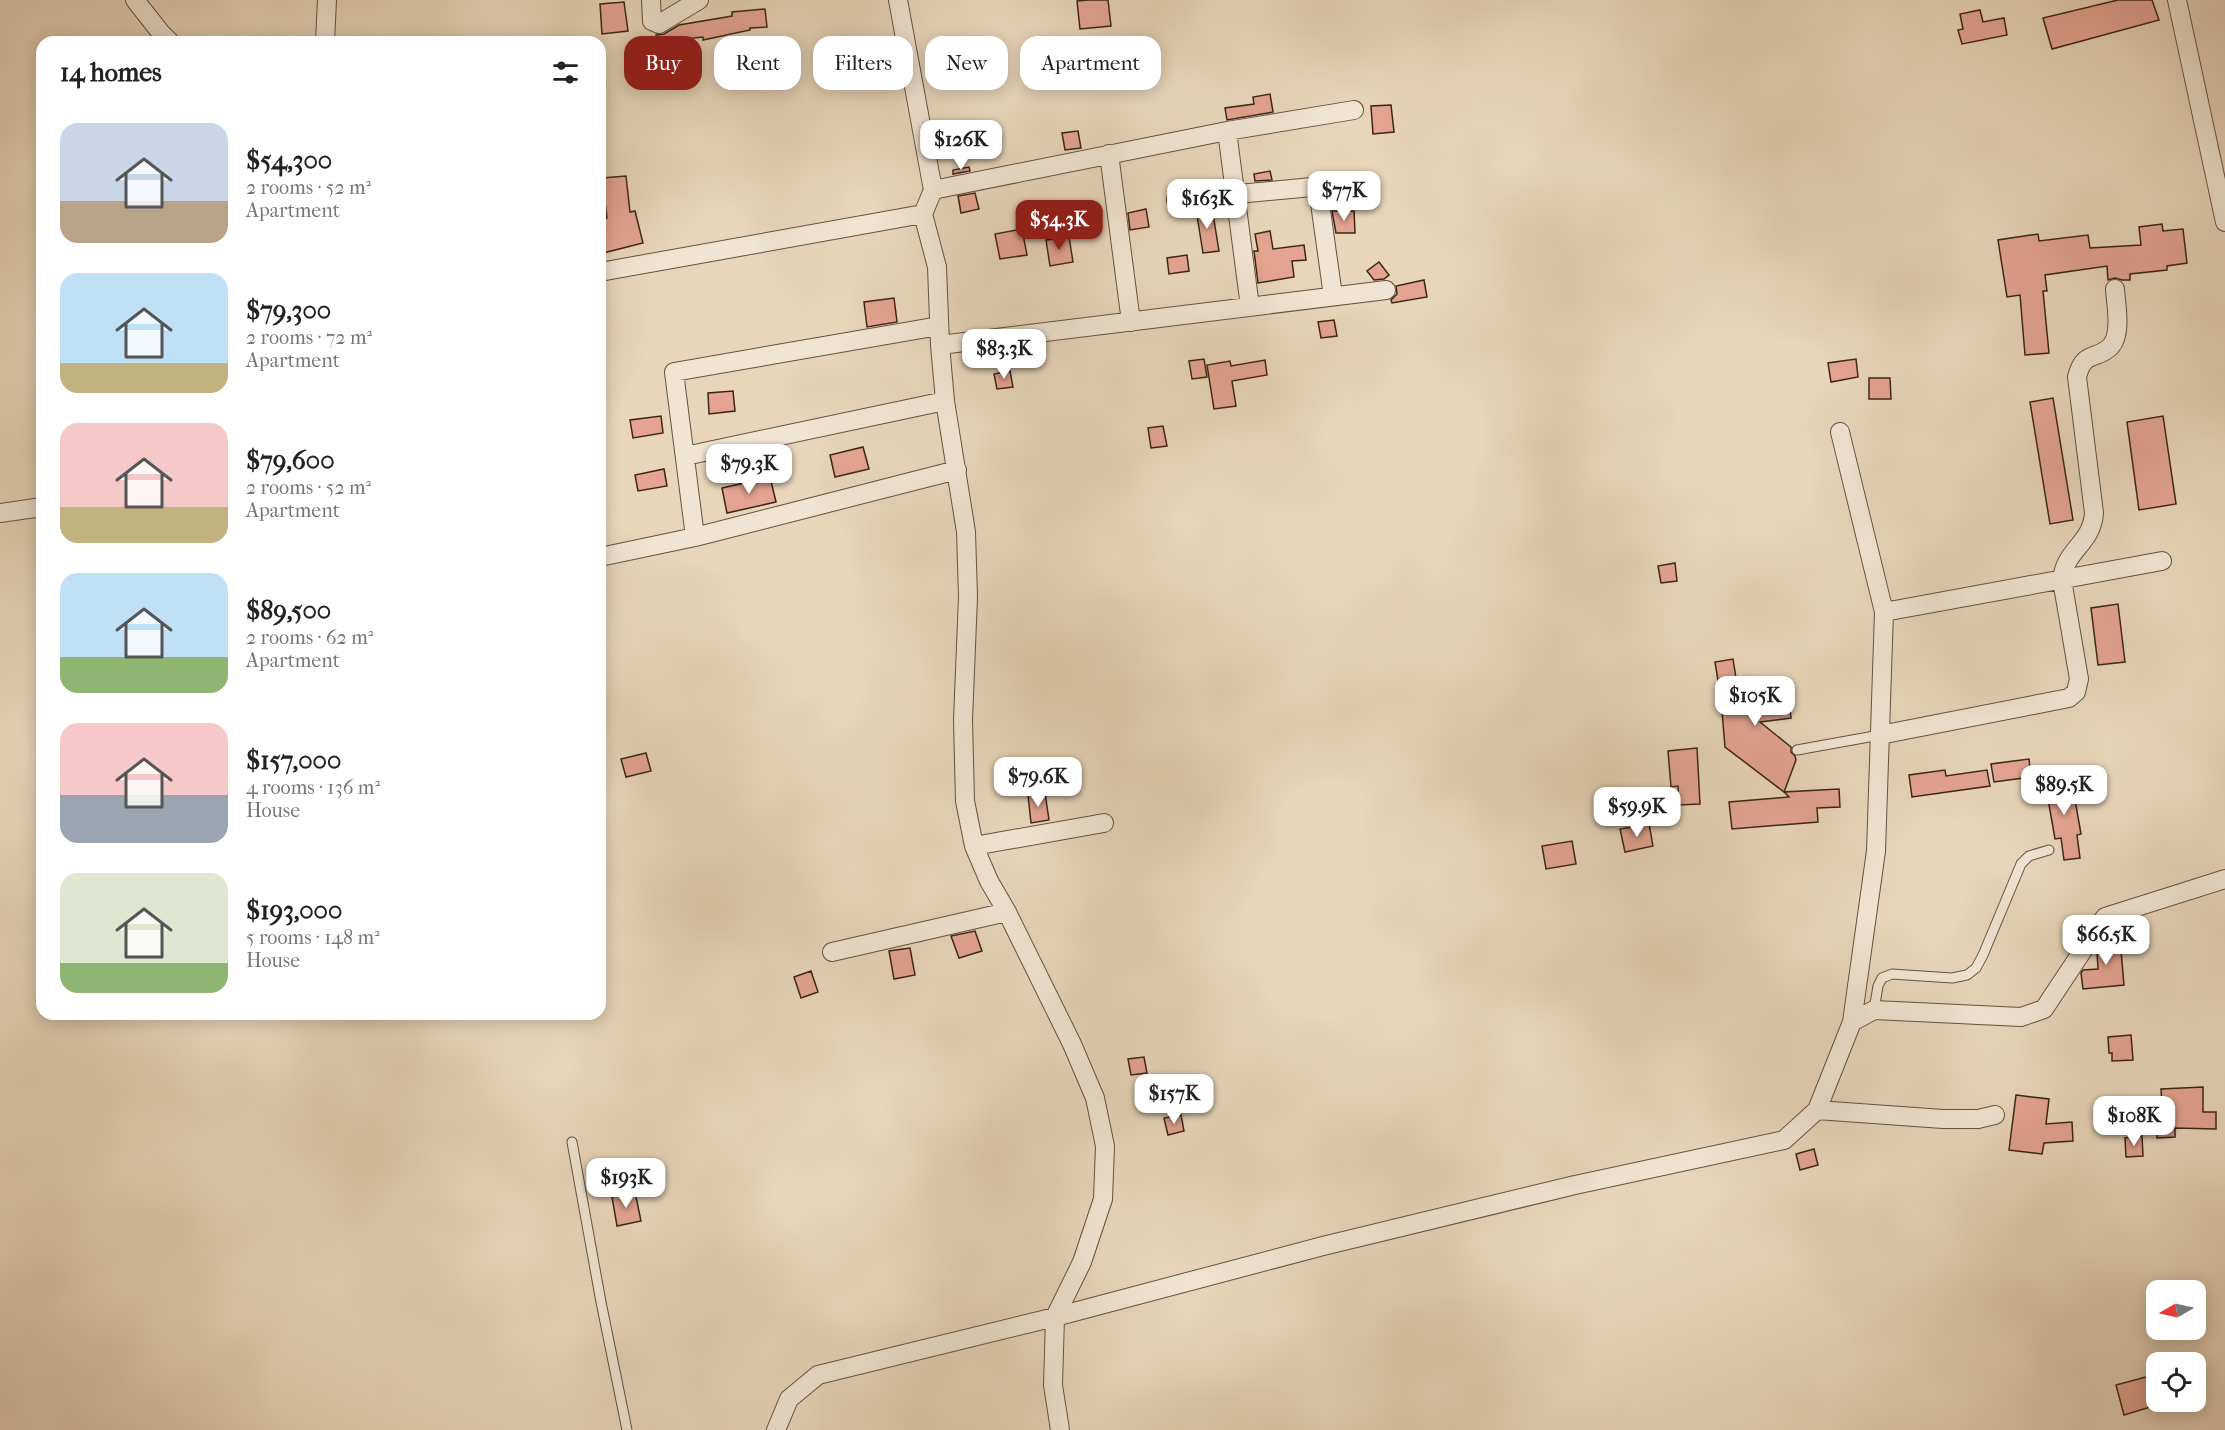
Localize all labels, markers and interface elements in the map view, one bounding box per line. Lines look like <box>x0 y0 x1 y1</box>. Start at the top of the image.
chip: Buy <box>624 36 702 90</box>
chip: Rent <box>714 36 801 90</box>
chip: Filters <box>813 36 913 90</box>
chip: New <box>925 36 1008 90</box>
chip: Apartment <box>1020 36 1161 90</box>
icon: filters <box>549 56 582 89</box>
text: 14 homes <box>60 57 162 88</box>
pin: $126K <box>919 120 1003 171</box>
text: $126K <box>934 128 988 151</box>
text: $54,300 <box>246 145 332 176</box>
icon: home <box>108 147 180 219</box>
pin: $77K <box>1308 171 1380 222</box>
text: 2 rooms · 52 m² <box>246 176 371 199</box>
pin: $163K <box>1165 179 1249 230</box>
text: $77K <box>1322 179 1366 202</box>
text: $163K <box>1181 187 1233 210</box>
text: Apartment <box>246 199 340 222</box>
pin: $54.3K <box>1010 200 1108 251</box>
text: $54.3K <box>1030 208 1088 231</box>
text: $79,300 <box>246 295 331 326</box>
icon: home <box>108 297 180 369</box>
text: 2 rooms · 72 m² <box>246 326 372 349</box>
pin: $83.3K <box>955 329 1053 380</box>
text: $83.3K <box>976 337 1032 360</box>
text: Apartment <box>246 349 340 372</box>
pin: $79.3K <box>700 444 798 495</box>
text: $79,600 <box>246 445 334 476</box>
icon: home <box>108 447 180 519</box>
text: $79.3K <box>720 452 778 475</box>
text: 2 rooms · 52 m² <box>246 476 371 499</box>
text: Apartment <box>246 499 340 522</box>
text: $89,500 <box>246 595 331 626</box>
icon: home <box>108 597 180 669</box>
text: 2 rooms · 62 m² <box>246 626 373 649</box>
text: Apartment <box>246 649 340 672</box>
pin: $105K <box>1713 676 1797 727</box>
text: $105K <box>1729 684 1781 707</box>
text: $157,000 <box>246 745 341 776</box>
icon: home <box>108 747 180 819</box>
pin: $79.6K <box>989 757 1087 808</box>
text: $79.6K <box>1008 765 1068 788</box>
pin: $89.5K <box>2015 765 2113 816</box>
text: $89.5K <box>2035 773 2093 796</box>
text: 4 rooms · 136 m² <box>246 776 380 799</box>
pin: $59.9K <box>1588 787 1686 838</box>
text: $59.9K <box>1608 795 1666 818</box>
text: House <box>246 799 300 822</box>
text: $193,000 <box>246 895 342 926</box>
icon: home <box>108 897 180 969</box>
pin: $66.5K <box>2057 915 2155 966</box>
text: $66.5K <box>2077 923 2135 946</box>
text: 5 rooms · 148 m² <box>246 926 380 949</box>
text: House <box>246 949 300 972</box>
pin: $157K <box>1132 1074 1216 1125</box>
text: $157K <box>1149 1082 1199 1105</box>
pin: $108K <box>2092 1096 2176 1147</box>
text: $108K <box>2107 1104 2161 1127</box>
pin: $193K <box>584 1158 668 1209</box>
text: $193K <box>600 1166 652 1189</box>
north arrow <box>2146 1280 2206 1340</box>
map controls <box>2146 1280 2206 1412</box>
button: locate <box>2146 1352 2206 1412</box>

